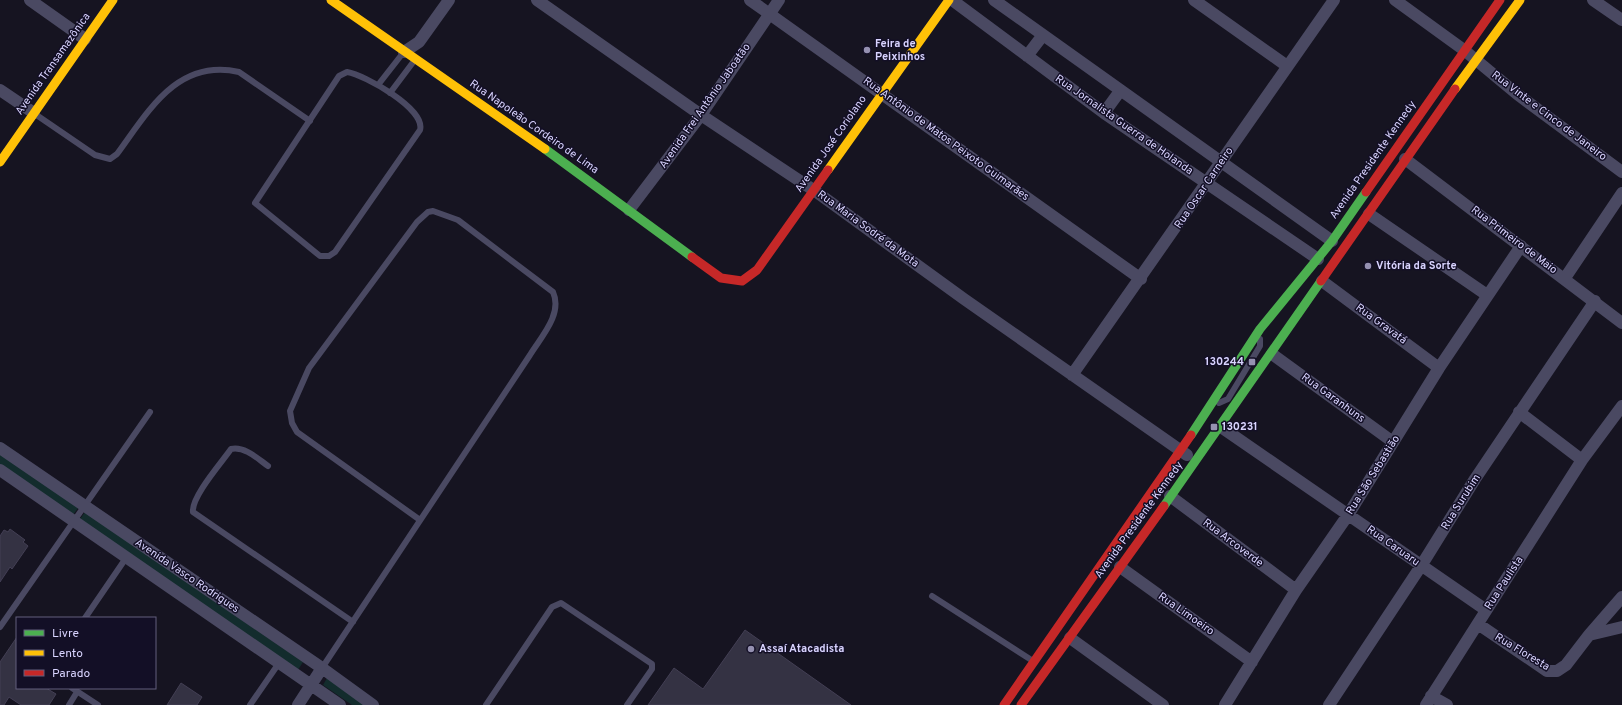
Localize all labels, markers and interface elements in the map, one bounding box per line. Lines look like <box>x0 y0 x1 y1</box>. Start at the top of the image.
street label: Avenida Transamazônica <box>12 10 94 118</box>
place label: Feira de Peixinhos <box>875 37 925 64</box>
street label: Avenida Frei Antônio Jaboatão <box>656 41 754 171</box>
marker: Feira de Peixinhos <box>862 45 872 55</box>
street label: Rua Vinte e Cinco de Janeiro <box>1489 68 1609 164</box>
street label: Rua Jornalista Guerra de Holanda <box>1052 72 1196 178</box>
street label: Rua Antônio de Matos Peixoto Guimarães <box>860 74 1032 204</box>
street label: Rua Napoleão Cordeiro de Lima <box>467 77 602 177</box>
street label: Avenida José Coriolano <box>792 93 870 195</box>
street label: Avenida Presidente Kennedy <box>1327 98 1419 222</box>
street label: Rua Oscar Carneiro <box>1172 145 1236 231</box>
street label: Rua Maria Sodré da Mota <box>814 187 922 271</box>
street label: Rua Primeiro de Maio <box>1468 203 1560 277</box>
place label: Vitória da Sorte <box>1376 259 1457 273</box>
marker: Vitória da Sorte <box>1363 261 1373 271</box>
street label: Rua Gravatá <box>1353 301 1410 347</box>
place label: 130244 <box>1205 355 1244 369</box>
marker: 130244 <box>1247 357 1257 367</box>
street label: Rua Garanhuns <box>1298 370 1368 426</box>
place label: 130231 <box>1222 420 1258 434</box>
marker: 130231 <box>1209 422 1219 432</box>
street label: Rua São Sebastião <box>1343 433 1403 517</box>
street label: Avenida Presidente Kennedy <box>1092 459 1186 581</box>
street label: Rua Surubim <box>1438 471 1484 533</box>
street label: Rua Arcoverde <box>1200 516 1266 570</box>
street label: Rua Caruaru <box>1364 523 1422 569</box>
street label: Avenida Vasco Rodrigues <box>132 536 242 616</box>
street label: Rua Paulista <box>1482 553 1527 612</box>
street label: Rua Limoeiro <box>1155 590 1217 638</box>
legend <box>16 617 156 689</box>
text: Livre <box>52 626 79 642</box>
street label: Rua Floresta <box>1492 630 1552 674</box>
place label: Assaí Atacadista <box>759 642 844 656</box>
marker: Assaí Atacadista <box>746 644 756 654</box>
text: Lento <box>52 646 83 662</box>
text: Parado <box>52 666 90 682</box>

